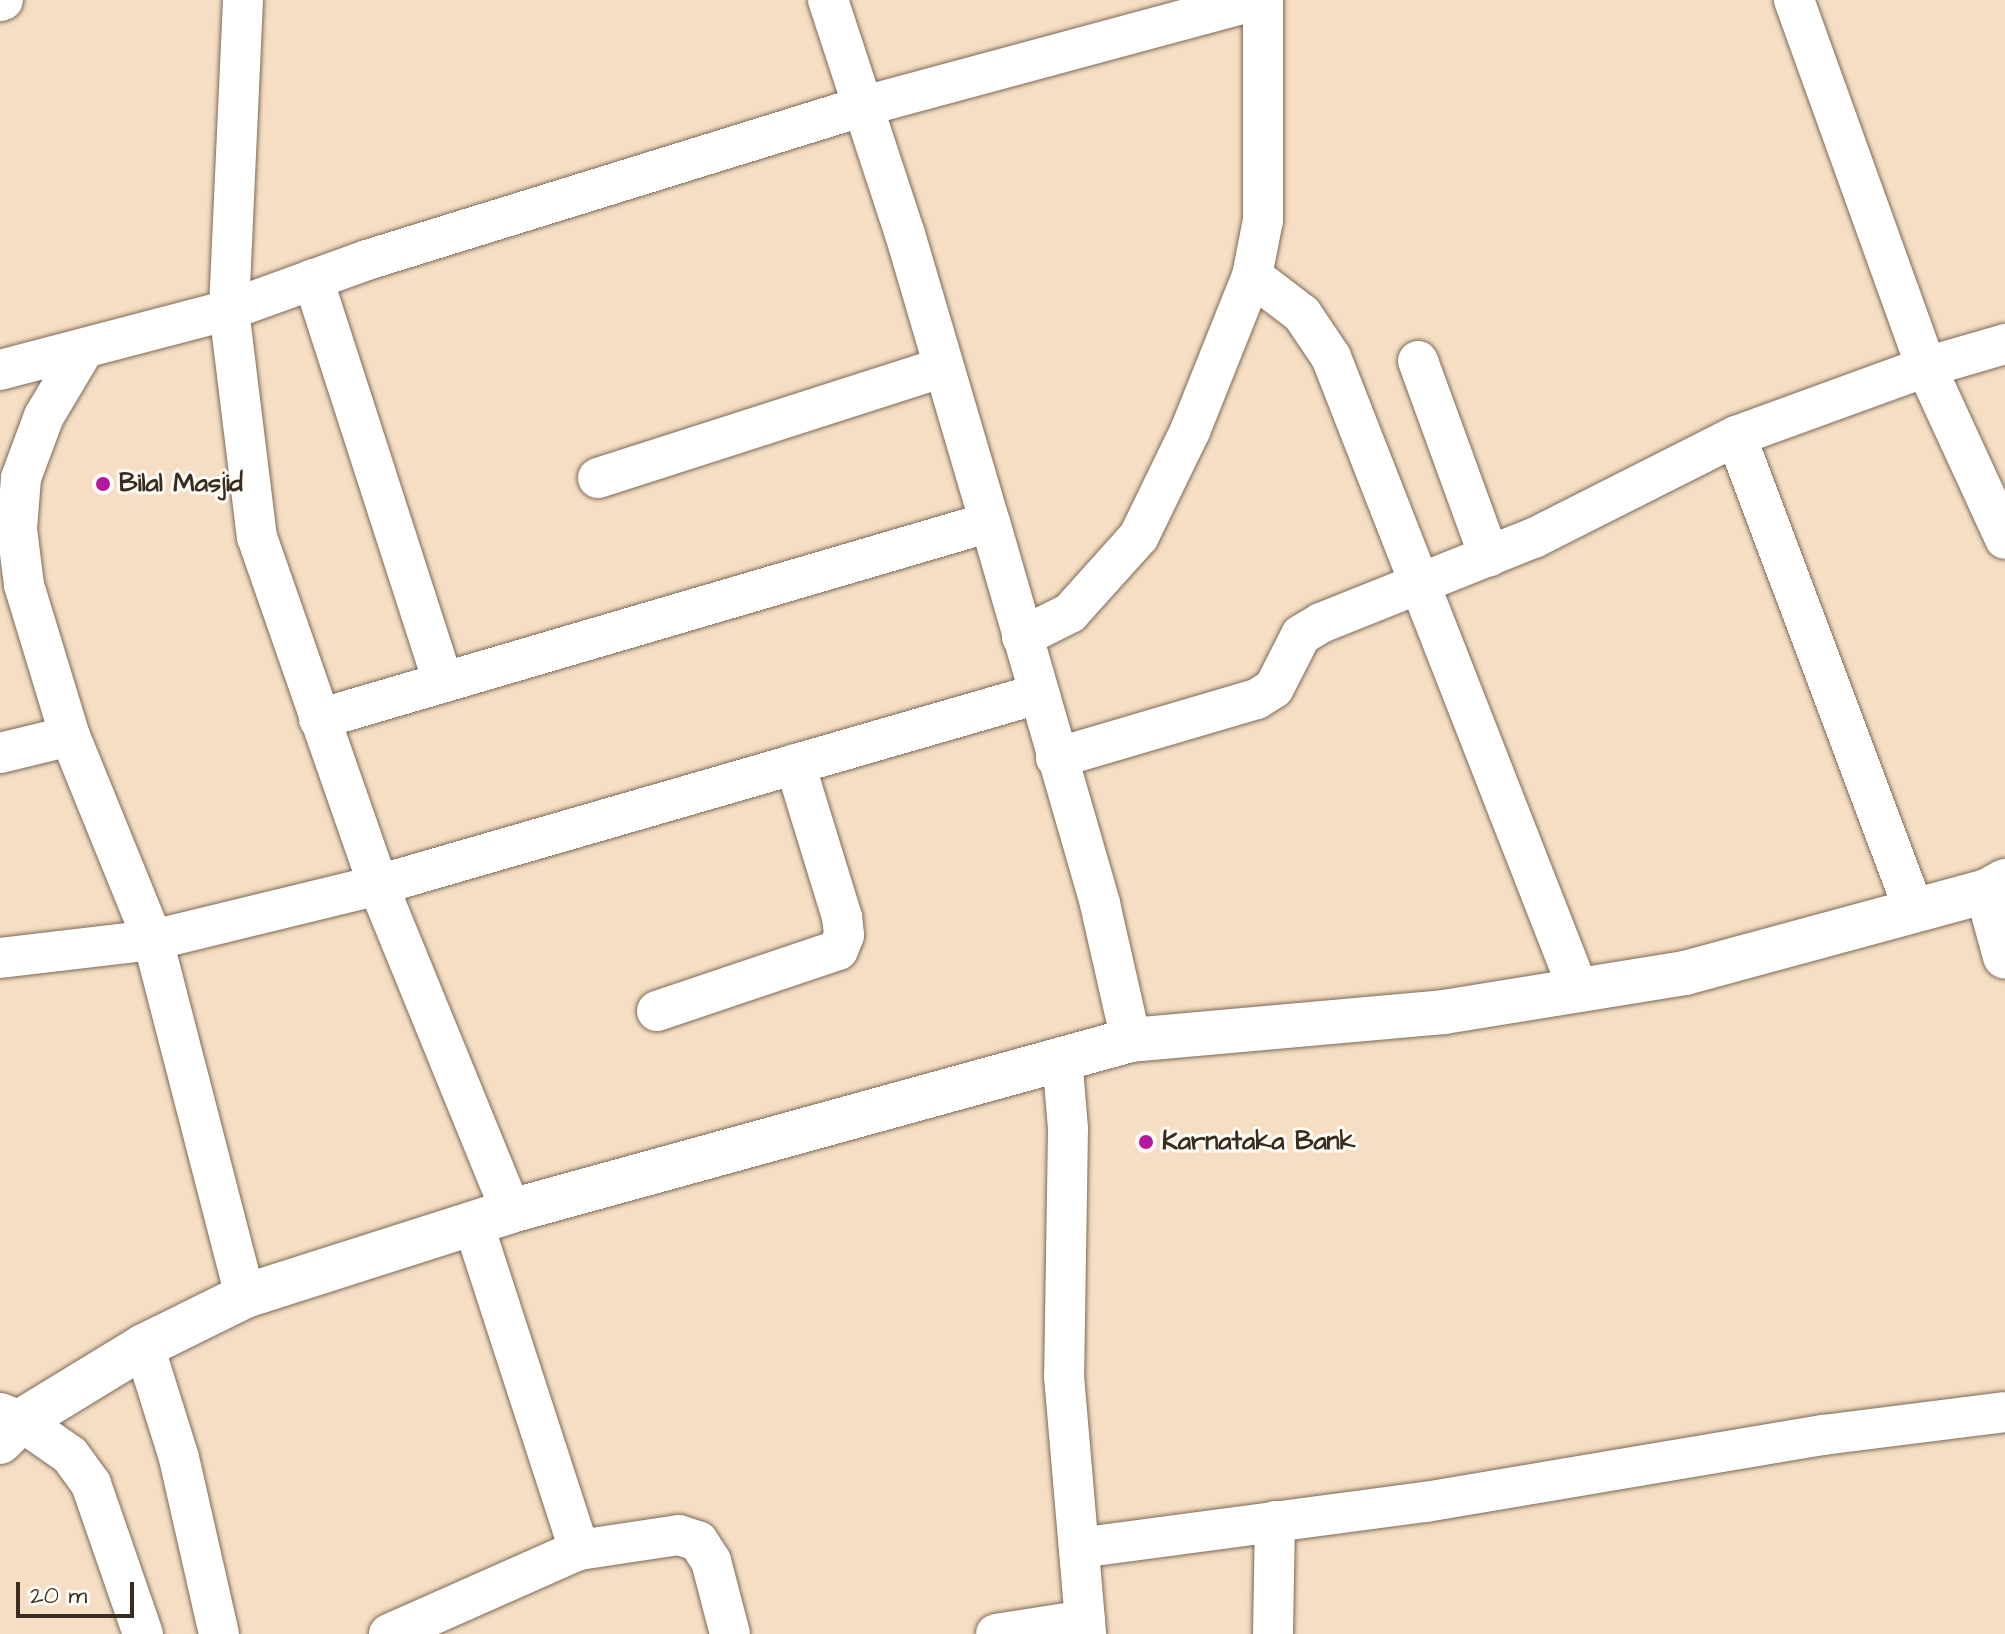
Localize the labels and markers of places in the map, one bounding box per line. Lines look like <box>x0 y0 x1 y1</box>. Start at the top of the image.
place label: Bilal Masjid <box>119 468 243 500</box>
marker: Bilal Masjid <box>94 475 112 493</box>
place label: Karnataka Bank <box>1162 1126 1356 1158</box>
marker: Karnataka Bank <box>1137 1133 1155 1151</box>

